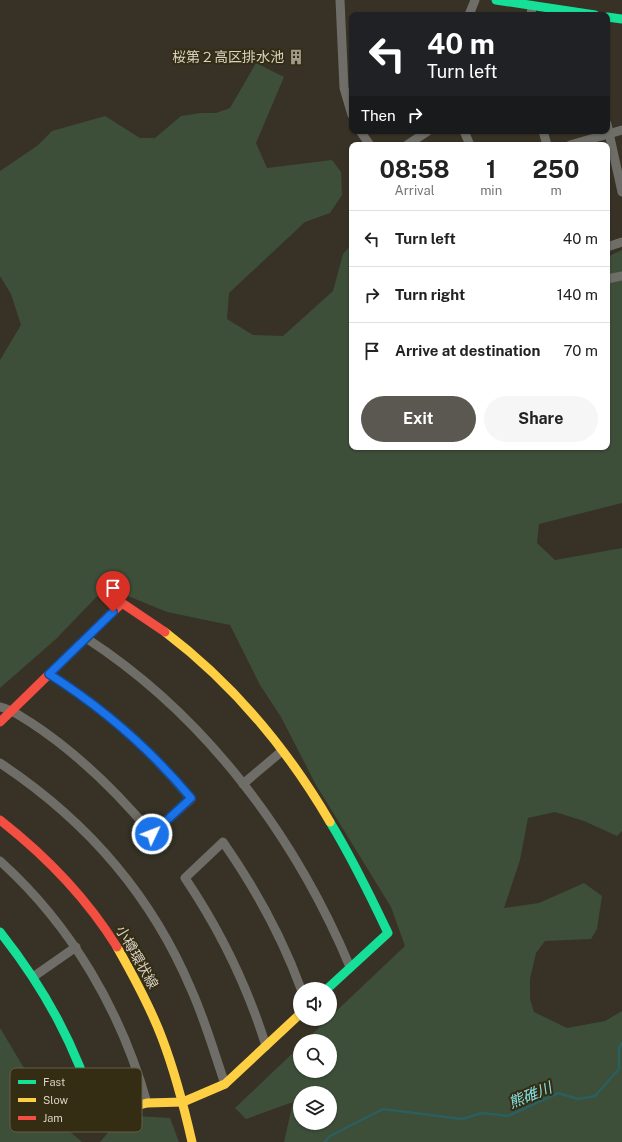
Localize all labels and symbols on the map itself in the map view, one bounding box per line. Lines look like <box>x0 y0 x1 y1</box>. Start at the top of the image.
building icon: 桜第２高区排水池 <box>287 48 305 66</box>
place label: 桜第２高区排水池 <box>172 49 284 65</box>
pin <box>96 571 130 612</box>
position arrow <box>131 813 173 855</box>
street label: 小樽環状線 <box>113 923 161 991</box>
legend <box>10 1068 142 1132</box>
text: Fast <box>43 1076 65 1088</box>
water label: 熊碓川 <box>506 1078 556 1111</box>
text: Slow <box>43 1094 69 1106</box>
text: Jam <box>43 1112 63 1124</box>

